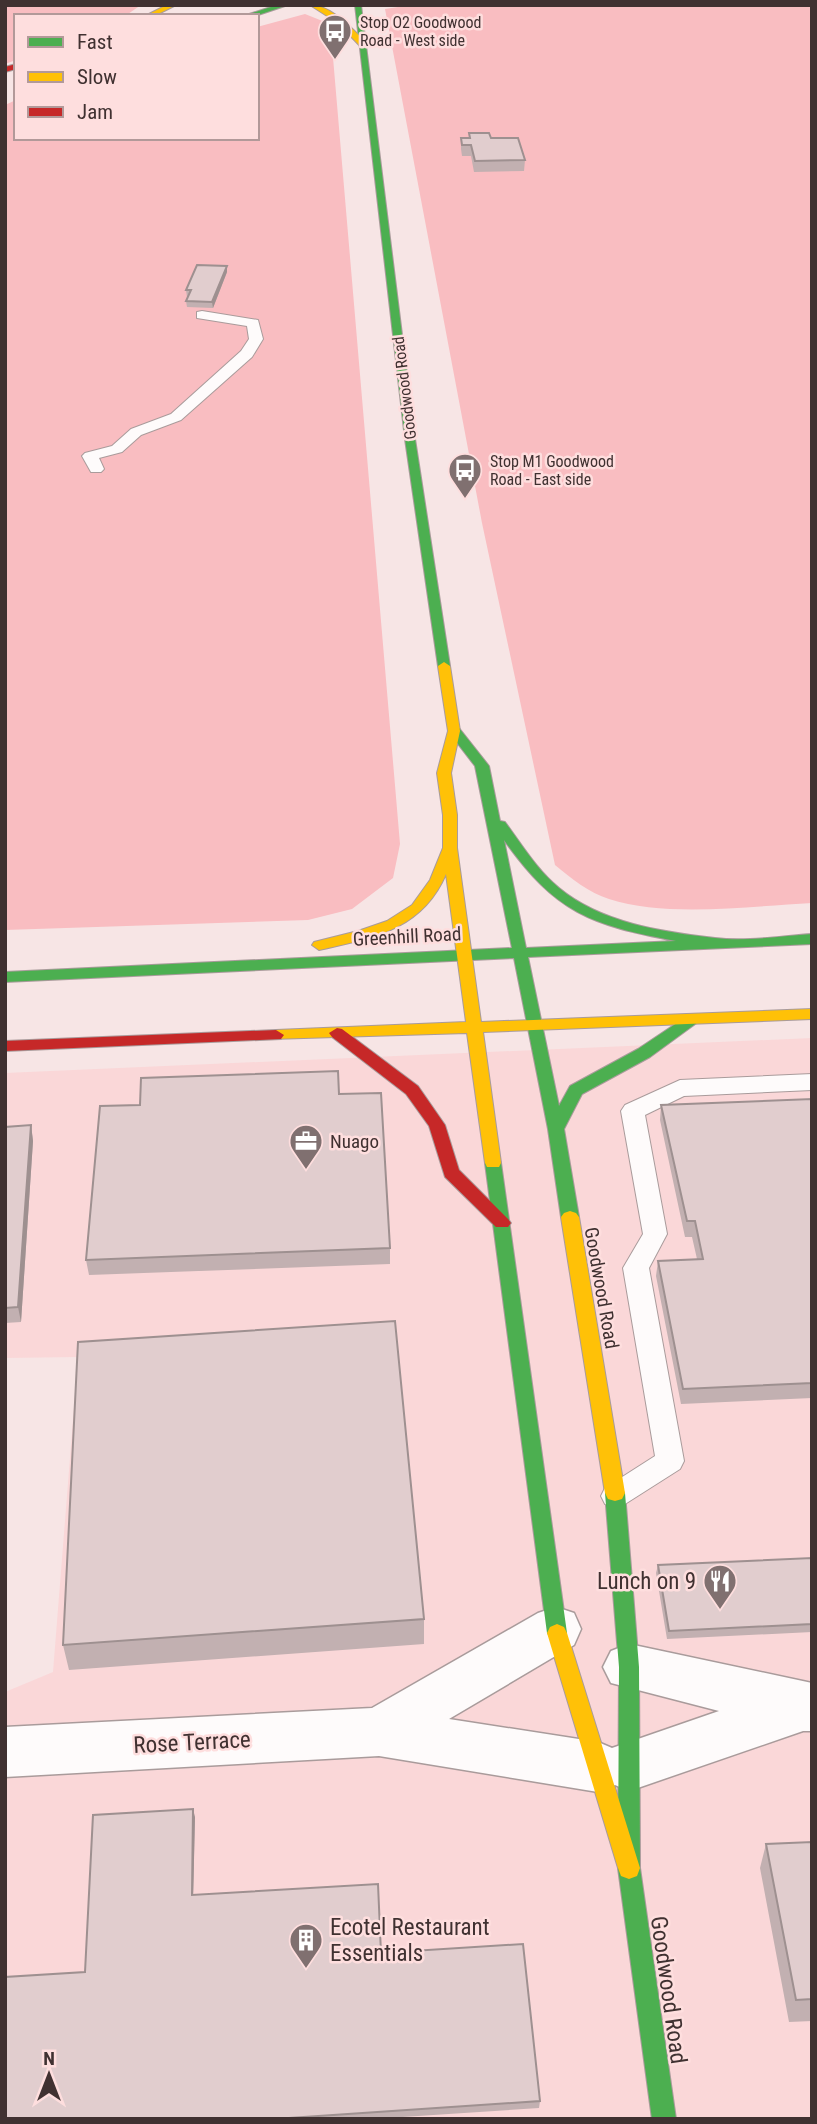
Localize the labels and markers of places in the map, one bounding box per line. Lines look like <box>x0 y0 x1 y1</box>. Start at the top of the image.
bus stop icon: Stop O2 Goodwood Road - West side <box>316 12 354 61</box>
place label: Stop O2 Goodwood Road - West side <box>360 13 482 50</box>
bus stop icon: Stop M1 Goodwood Road - East side <box>446 451 484 500</box>
place label: Stop M1 Goodwood Road - East side <box>490 452 614 489</box>
office icon: Nuago <box>287 1122 325 1171</box>
place label: Nuago <box>330 1130 379 1153</box>
restaurant icon: Lunch on 9 <box>701 1562 739 1611</box>
place label: Lunch on 9 <box>597 1568 696 1595</box>
place label: Ecotel Restaurant Essentials <box>330 1914 489 1967</box>
building icon: Ecotel Restaurant Essentials <box>287 1921 325 1970</box>

